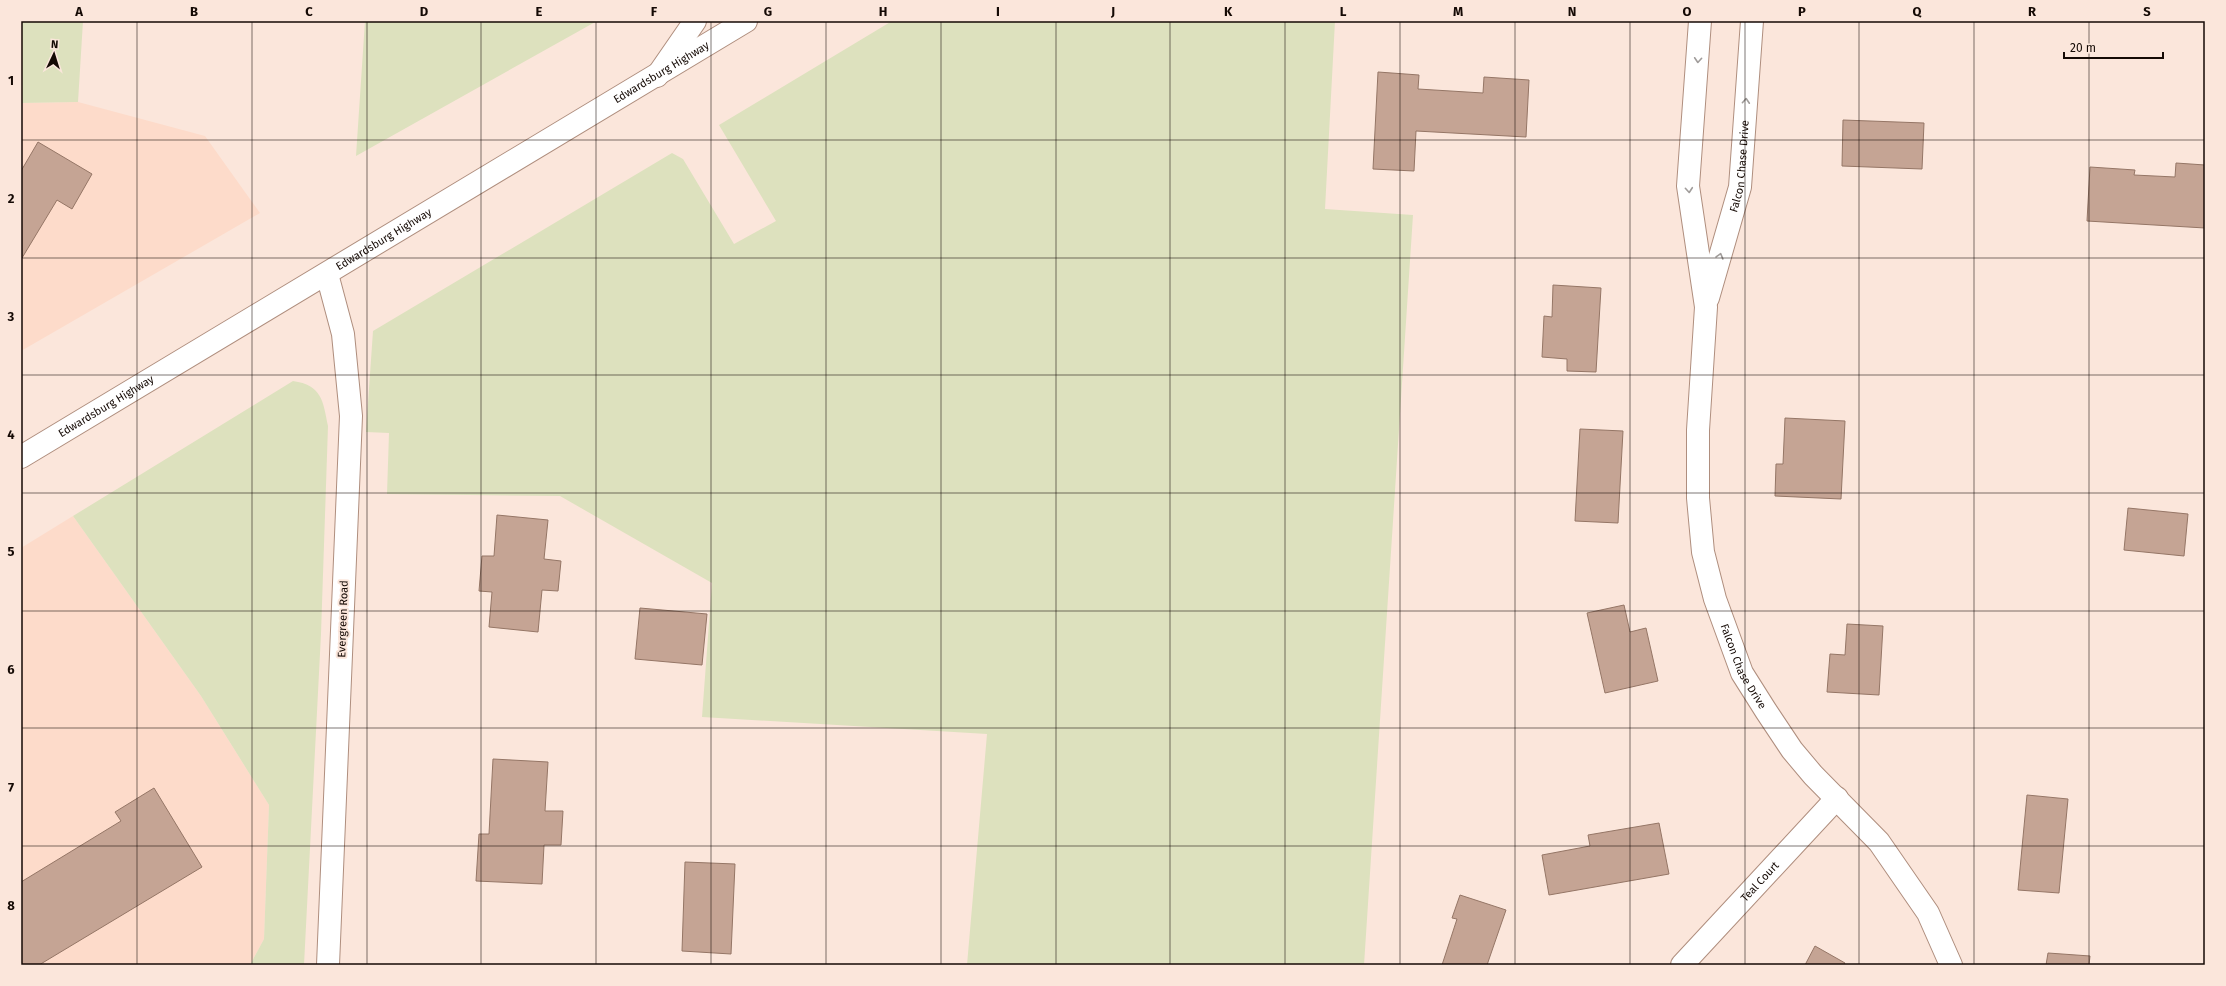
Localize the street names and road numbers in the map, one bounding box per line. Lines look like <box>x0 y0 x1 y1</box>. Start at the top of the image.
street label: Edwardsburg Highway <box>611 38 712 106</box>
street label: Falcon Chase Drive <box>1727 120 1751 214</box>
street label: Edwardsburg Highway <box>333 205 434 273</box>
street label: Edwardsburg Highway <box>56 372 156 440</box>
street label: Evergreen Road <box>335 580 351 658</box>
street label: Falcon Chase Drive <box>1718 622 1769 711</box>
street label: Teal Court <box>1738 859 1781 904</box>

